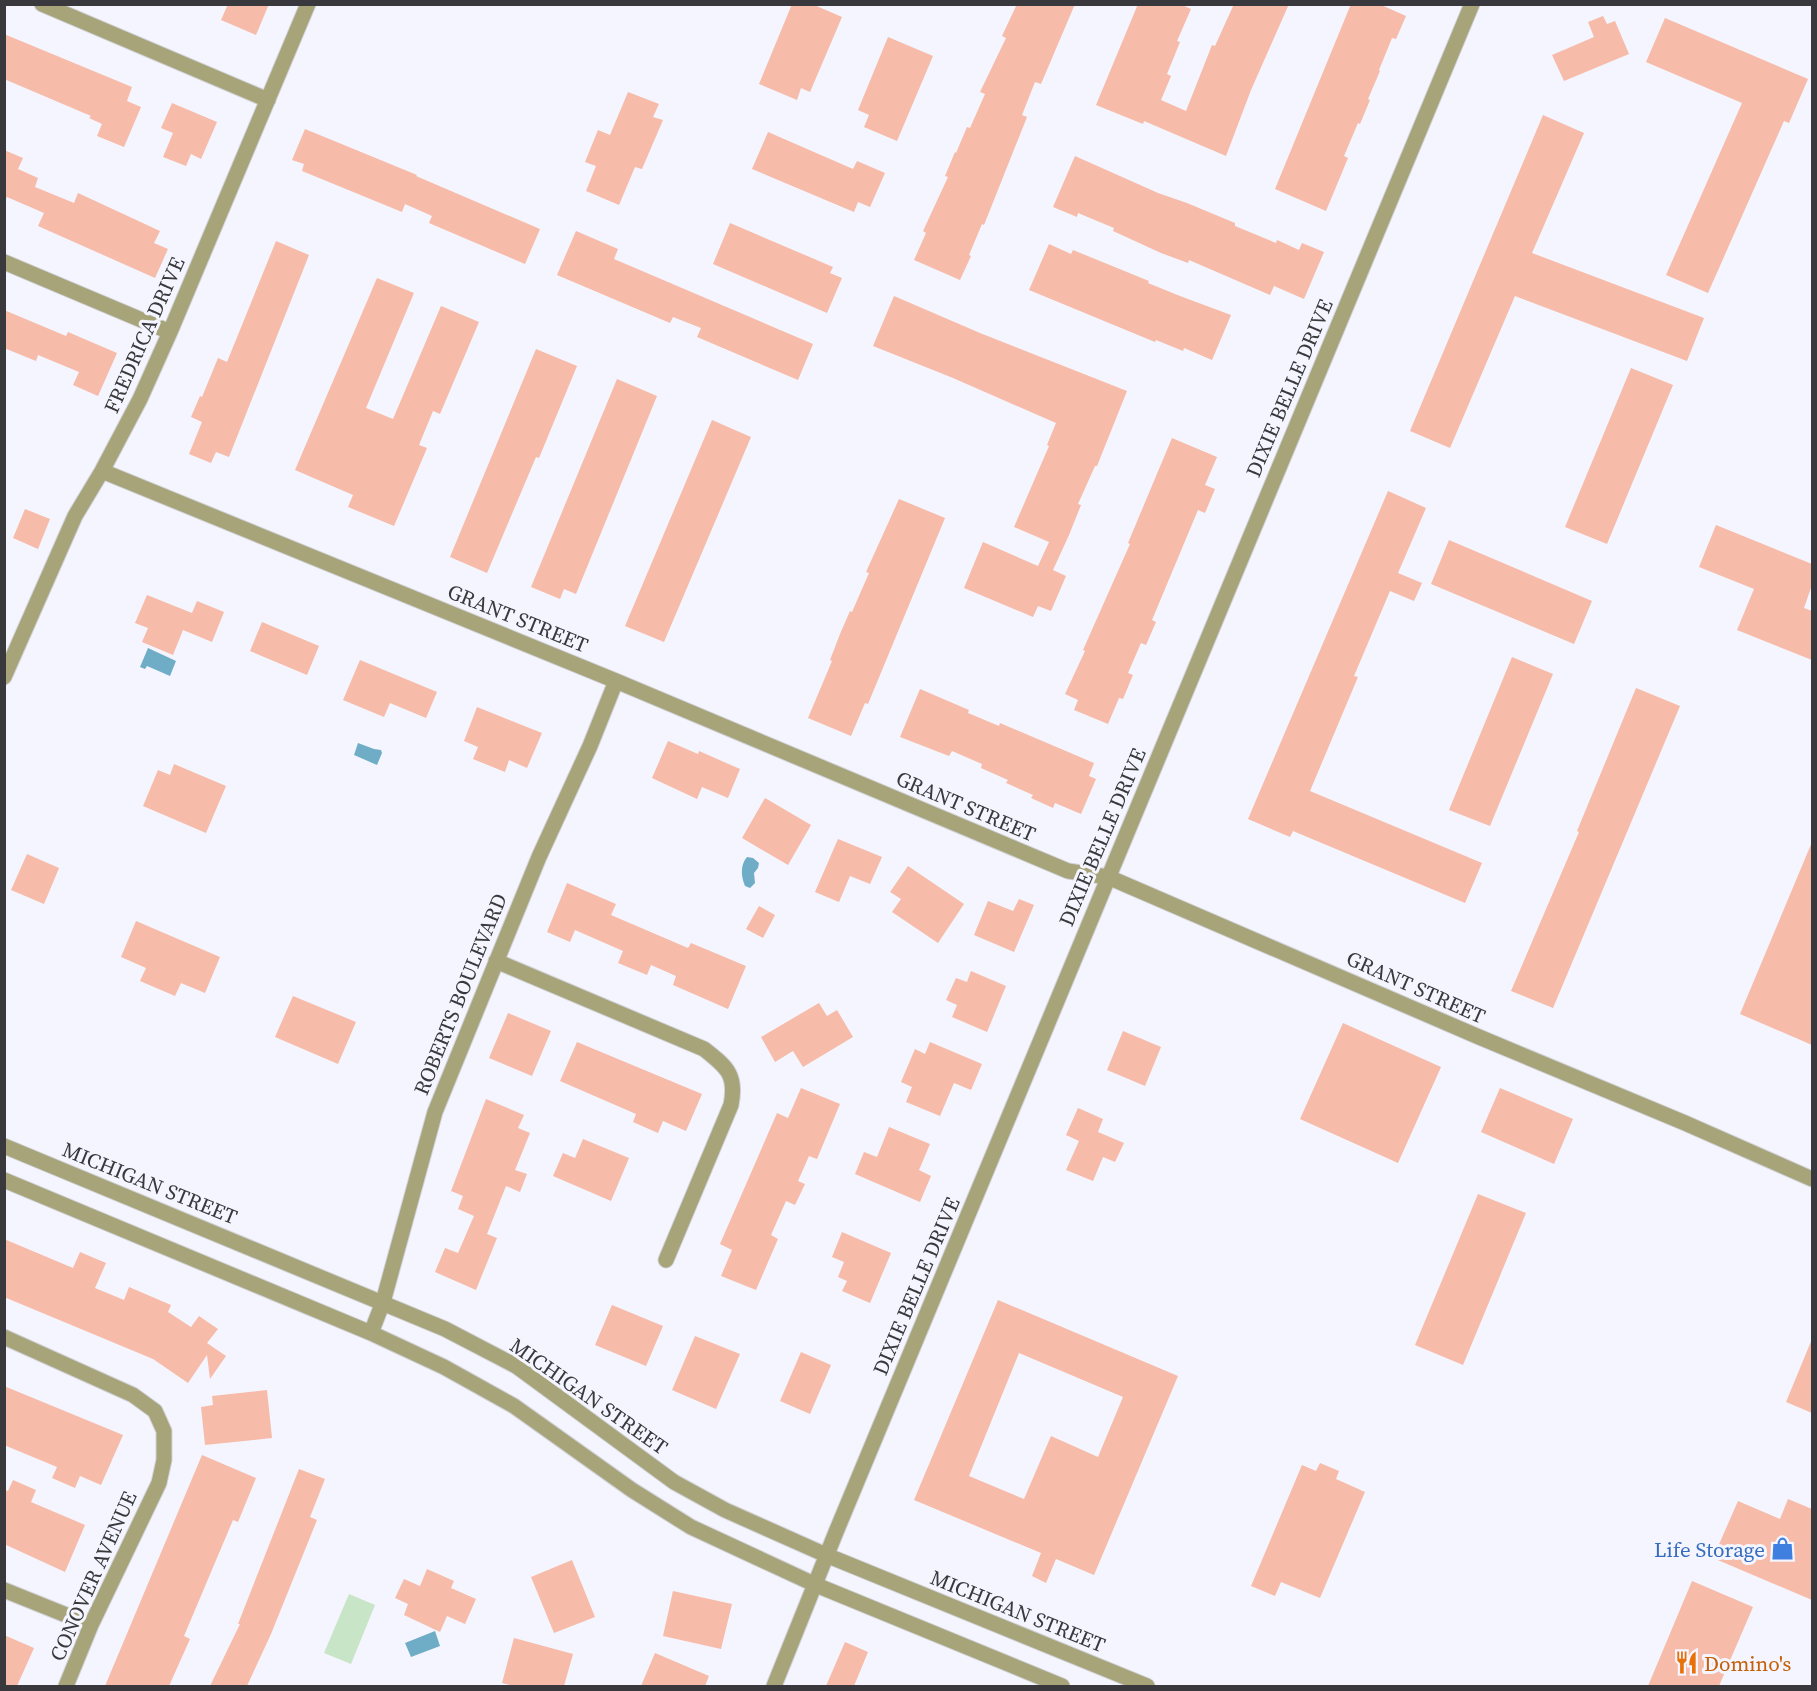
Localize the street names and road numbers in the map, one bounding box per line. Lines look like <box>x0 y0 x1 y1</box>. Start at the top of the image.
street label: FREDRICA DRIVE <box>97 252 191 418</box>
street label: DIXIE BELLE DRIVE <box>1238 295 1340 481</box>
street label: GRANT STREET <box>443 577 593 660</box>
street label: DIXIE BELLE DRIVE <box>1051 744 1153 930</box>
street label: GRANT STREET <box>892 763 1041 849</box>
street label: ROBERTS BOULEVARD <box>406 889 514 1099</box>
street label: GRANT STREET <box>1342 943 1490 1031</box>
street label: MICHIGAN STREET <box>58 1135 242 1231</box>
street label: DIXIE BELLE DRIVE <box>865 1193 967 1379</box>
street label: MICHIGAN STREET <box>504 1331 674 1462</box>
street label: CONOVER AVENUE <box>43 1486 143 1666</box>
street label: MICHIGAN STREET <box>926 1563 1110 1659</box>

